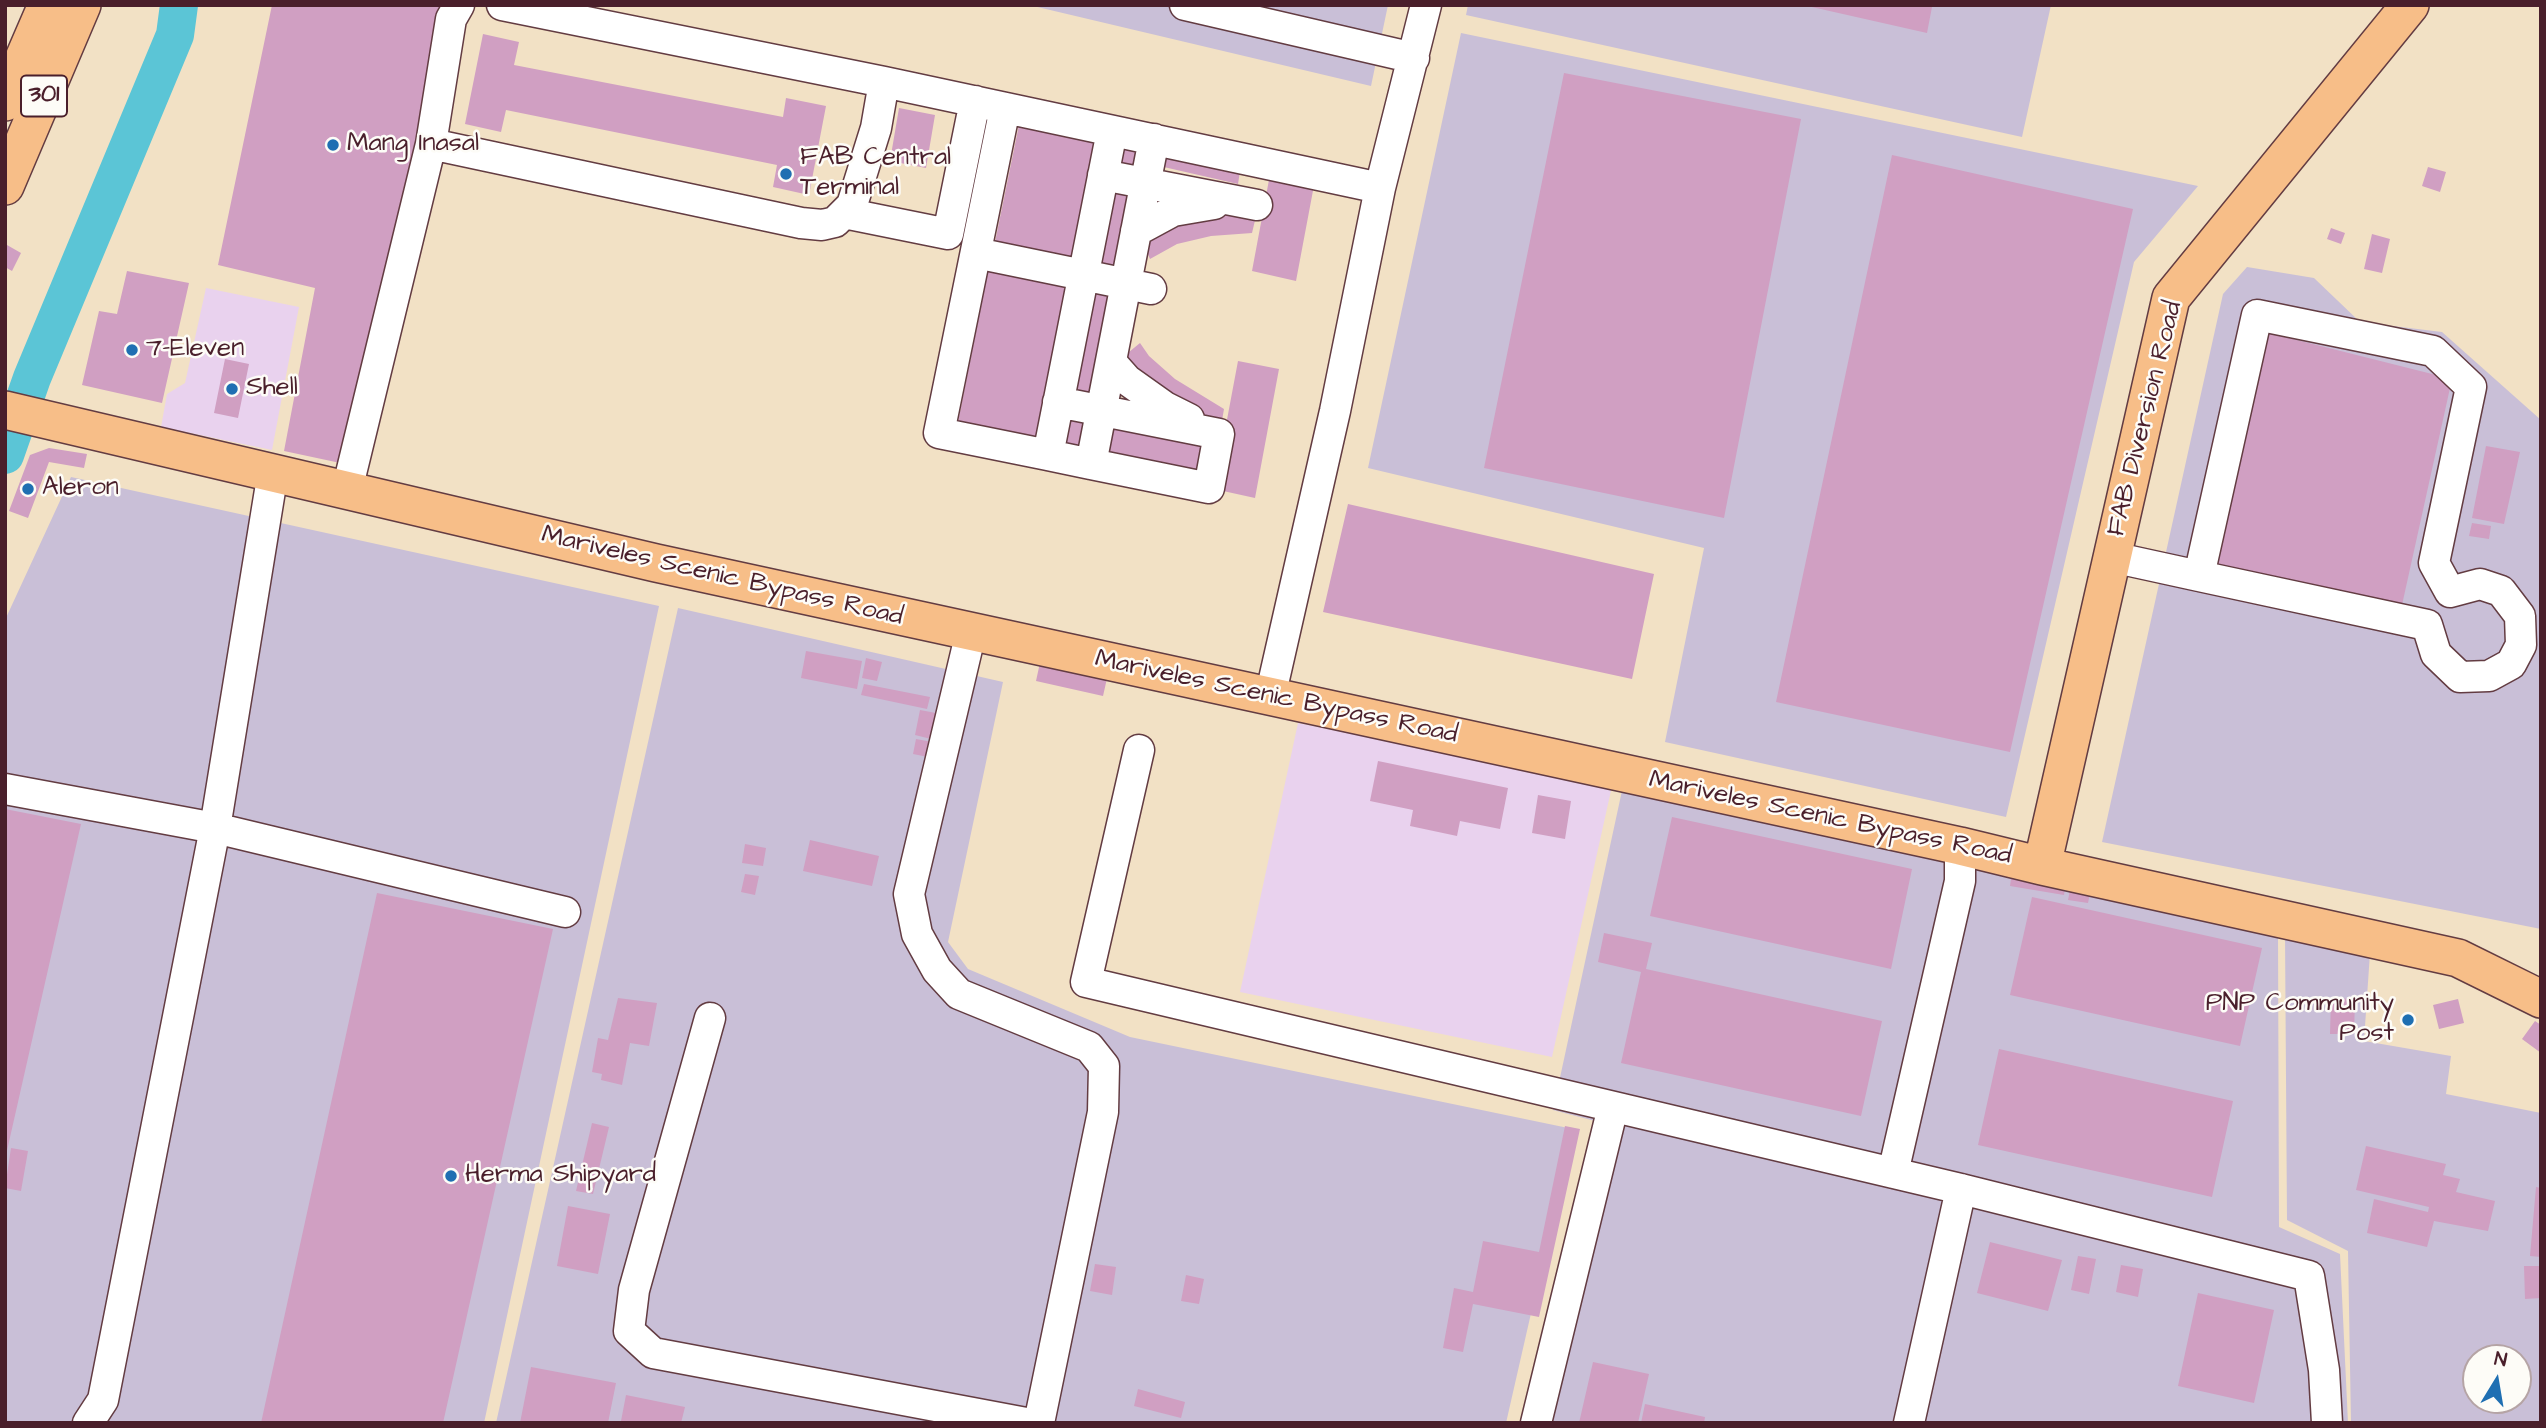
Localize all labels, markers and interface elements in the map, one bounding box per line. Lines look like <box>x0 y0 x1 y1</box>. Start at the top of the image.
road number: 301 <box>21 76 67 116</box>
place label: Mang Inasal <box>347 129 479 161</box>
marker: Mang Inasal <box>325 137 341 153</box>
place label: FAB Central Terminal <box>800 143 951 204</box>
marker: FAB Central Terminal <box>778 166 794 182</box>
street label: FAB Diversion Road <box>2102 298 2190 540</box>
place label: 7-Eleven <box>146 334 244 366</box>
marker: 7-Eleven <box>124 342 140 358</box>
place label: Shell <box>246 373 298 405</box>
marker: Shell <box>224 381 240 397</box>
place label: Aleron <box>42 473 119 505</box>
marker: Aleron <box>20 481 36 497</box>
street label: Mariveles Scenic Bypass Road <box>538 520 906 634</box>
street label: Mariveles Scenic Bypass Road <box>1092 644 1460 752</box>
street label: Mariveles Scenic Bypass Road <box>1646 765 2014 873</box>
place label: PNP Community Post <box>2206 989 2394 1050</box>
marker: PNP Community Post <box>2400 1012 2416 1028</box>
place label: Herma Shipyard <box>465 1160 656 1192</box>
marker: Herma Shipyard <box>443 1168 459 1184</box>
north arrow <box>2462 1344 2532 1414</box>
text: N <box>2492 1345 2509 1374</box>

